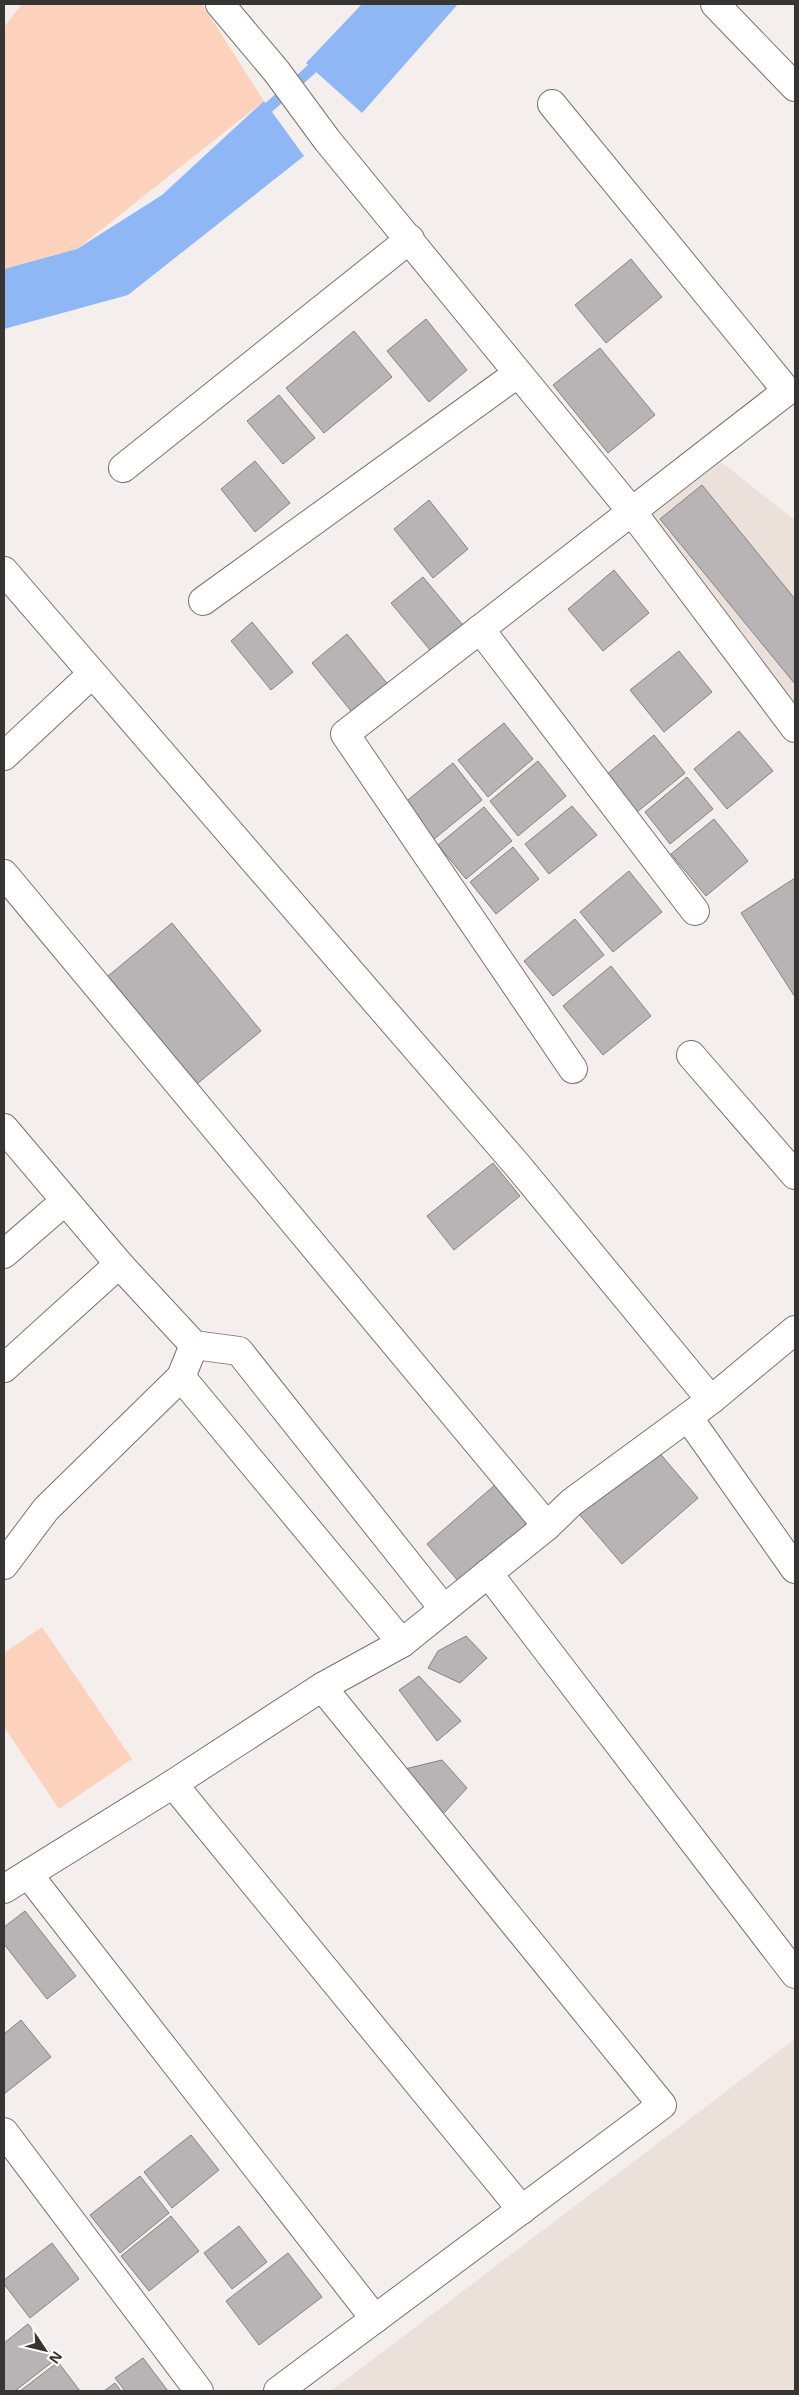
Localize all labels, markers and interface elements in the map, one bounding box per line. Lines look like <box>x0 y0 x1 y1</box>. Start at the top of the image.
north arrow <box>20 2325 70 2375</box>
text: N <box>45 2348 67 2368</box>

